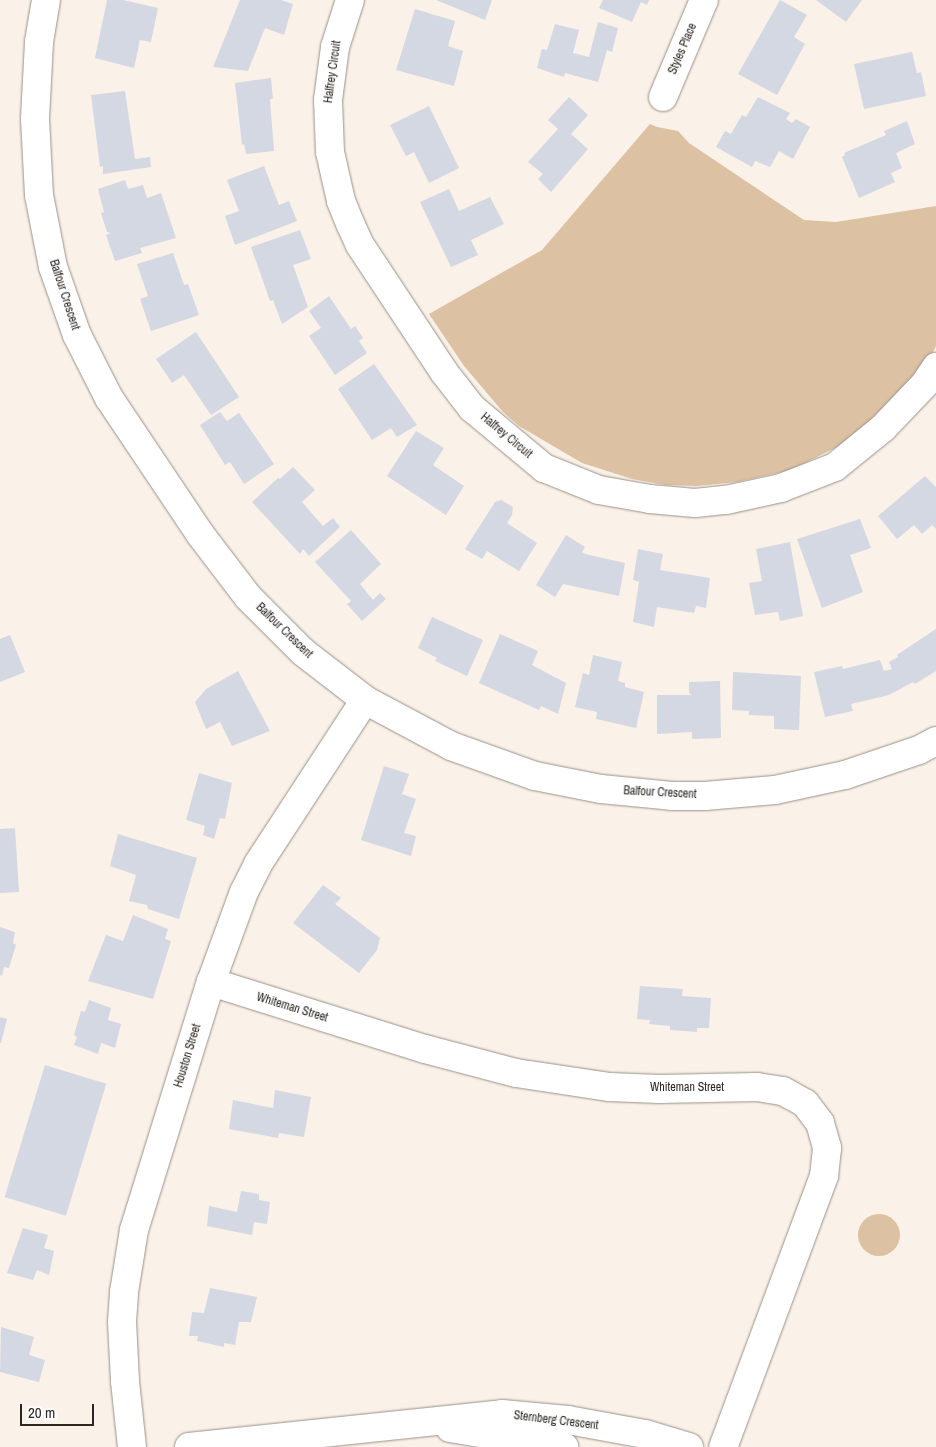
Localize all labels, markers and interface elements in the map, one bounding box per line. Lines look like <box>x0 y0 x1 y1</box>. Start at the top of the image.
street label: Styles Place <box>666 21 700 77</box>
street label: Halfrey Circuit <box>321 40 345 104</box>
street label: Balfour Crescent <box>46 258 82 332</box>
street label: Halfrey Circuit <box>477 410 535 462</box>
street label: Balfour Crescent <box>253 600 315 662</box>
street label: Balfour Crescent <box>623 784 697 802</box>
street label: Whiteman Street <box>255 990 329 1026</box>
street label: Houston Street <box>172 1023 204 1089</box>
street label: Whiteman Street <box>650 1081 724 1095</box>
scale bar <box>22 1394 96 1426</box>
text: 20 m <box>28 1402 55 1423</box>
street label: Sternberg Crescent <box>513 1409 599 1433</box>

